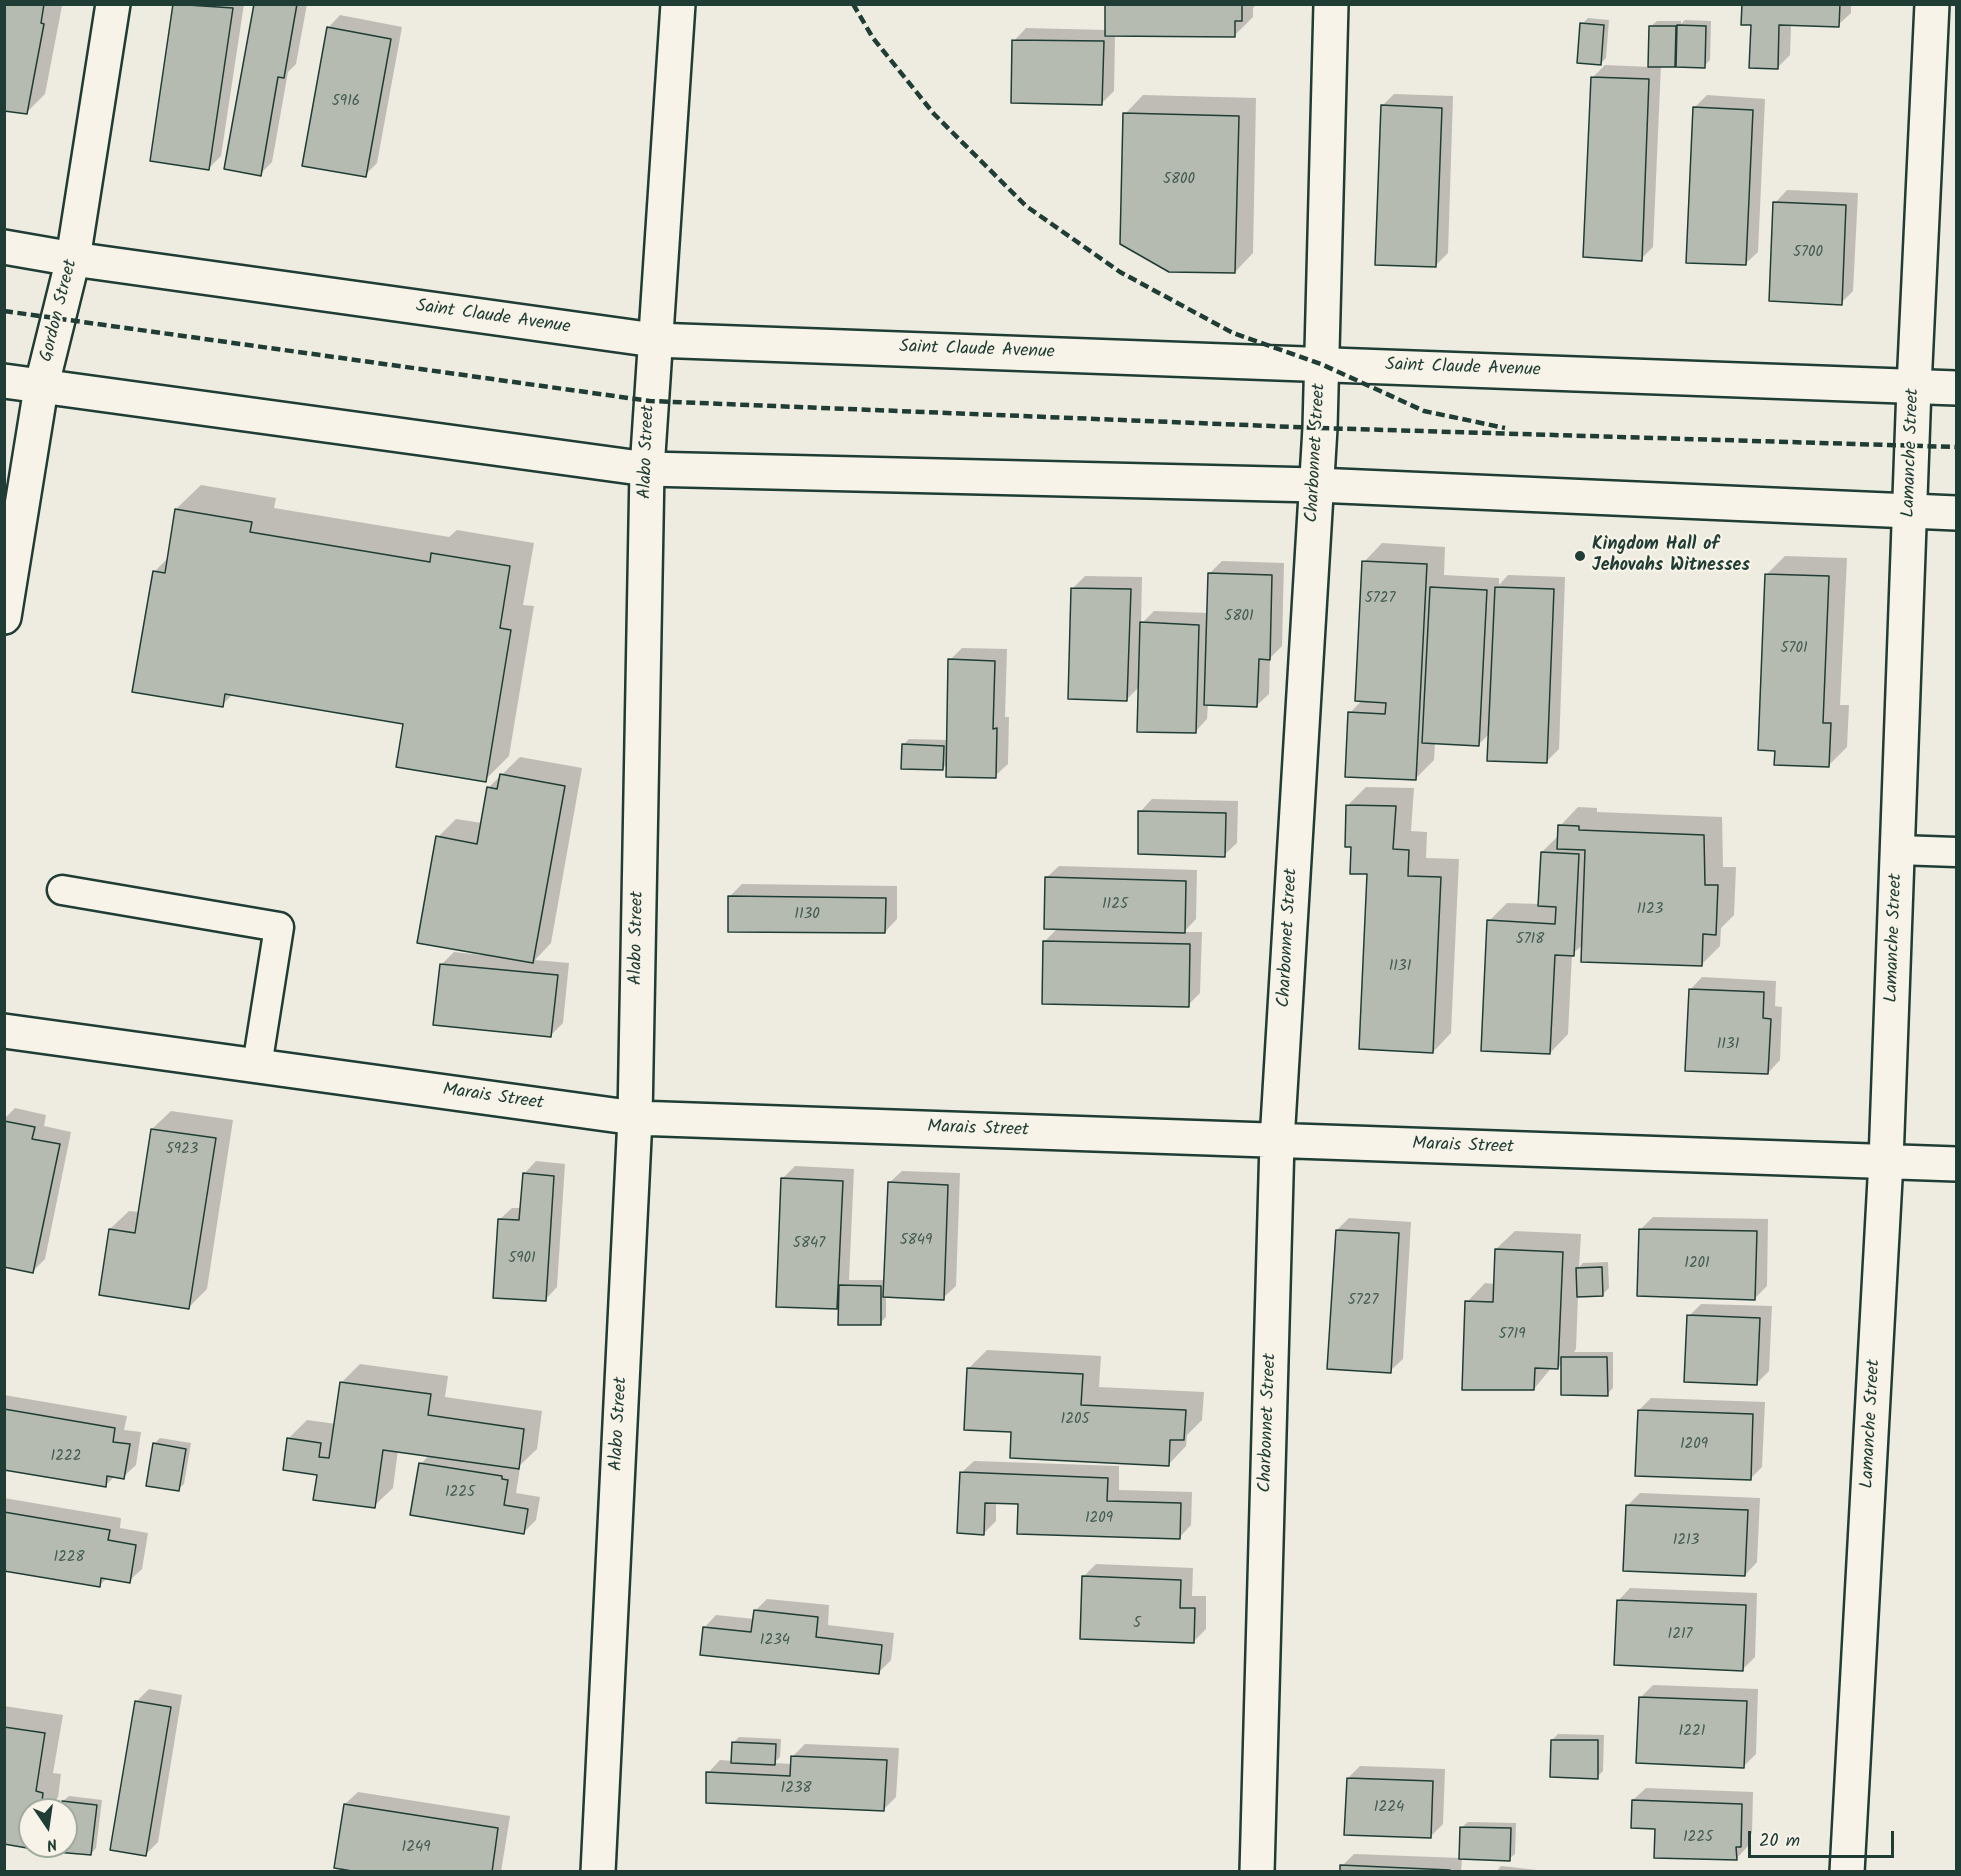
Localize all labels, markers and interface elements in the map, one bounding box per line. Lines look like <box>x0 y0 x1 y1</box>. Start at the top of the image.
house number: 5916 <box>332 93 360 111</box>
house number: 5800 <box>1163 171 1195 189</box>
house number: 5700 <box>1793 244 1823 262</box>
street label: Gordon Street <box>37 258 83 364</box>
street label: Saint Claude Avenue <box>414 296 572 340</box>
street label: Saint Claude Avenue <box>899 337 1055 365</box>
street label: Saint Claude Avenue <box>1385 355 1541 383</box>
street label: Charbonnet Street <box>1303 383 1331 523</box>
street label: Lamanche Street <box>1899 388 1925 518</box>
street label: Alabo Street <box>636 405 660 499</box>
place label: Kingdom Hall of Jehovahs Witnesses <box>1592 535 1750 578</box>
marker: Kingdom Hall of Jehovahs Witnesses <box>1573 549 1587 563</box>
house number: 5727 <box>1365 590 1395 608</box>
house number: 5801 <box>1224 608 1254 626</box>
house number: 5701 <box>1780 640 1808 658</box>
street label: Charbonnet Street <box>1275 868 1303 1008</box>
street label: Lamanche Street <box>1882 873 1908 1003</box>
street label: Alabo Street <box>626 891 650 985</box>
house number: 1125 <box>1102 896 1128 914</box>
house number: 1123 <box>1637 901 1663 919</box>
house number: 1130 <box>794 906 820 924</box>
house number: 5718 <box>1516 931 1544 949</box>
house number: 1131 <box>1389 958 1411 976</box>
house number: 1131 <box>1717 1036 1739 1054</box>
street label: Marais Street <box>441 1080 545 1116</box>
street label: Marais Street <box>927 1117 1029 1143</box>
street label: Marais Street <box>1412 1134 1514 1160</box>
house number: 5923 <box>166 1141 198 1159</box>
house number: 5849 <box>900 1232 932 1250</box>
house number: 5847 <box>793 1235 825 1253</box>
house number: 5901 <box>508 1250 536 1268</box>
house number: 1201 <box>1684 1255 1710 1273</box>
house number: 5727 <box>1348 1292 1378 1310</box>
house number: 5719 <box>1499 1326 1525 1344</box>
street label: Charbonnet Street <box>1256 1353 1282 1493</box>
street label: Lamanche Street <box>1858 1359 1886 1489</box>
street label: Alabo Street <box>607 1376 633 1472</box>
house number: 1205 <box>1061 1411 1089 1429</box>
house number: 1209 <box>1680 1436 1708 1454</box>
house number: 1222 <box>51 1448 81 1466</box>
house number: 1225 <box>445 1484 475 1502</box>
house number: 1209 <box>1085 1510 1113 1528</box>
house number: 1213 <box>1673 1532 1699 1550</box>
house number: 1228 <box>53 1549 85 1567</box>
house number: 5 <box>1133 1615 1141 1633</box>
house number: 1217 <box>1667 1626 1693 1644</box>
house number: 1234 <box>760 1632 790 1650</box>
house number: 1221 <box>1679 1723 1705 1741</box>
house number: 1238 <box>780 1780 812 1798</box>
north arrow <box>18 1798 78 1858</box>
house number: 1224 <box>1374 1799 1404 1817</box>
scale bar <box>1751 1819 1896 1857</box>
text: 20 m <box>1759 1827 1800 1856</box>
house number: 1225 <box>1683 1829 1713 1847</box>
text: N <box>44 1831 59 1857</box>
house number: 1249 <box>401 1839 431 1857</box>

